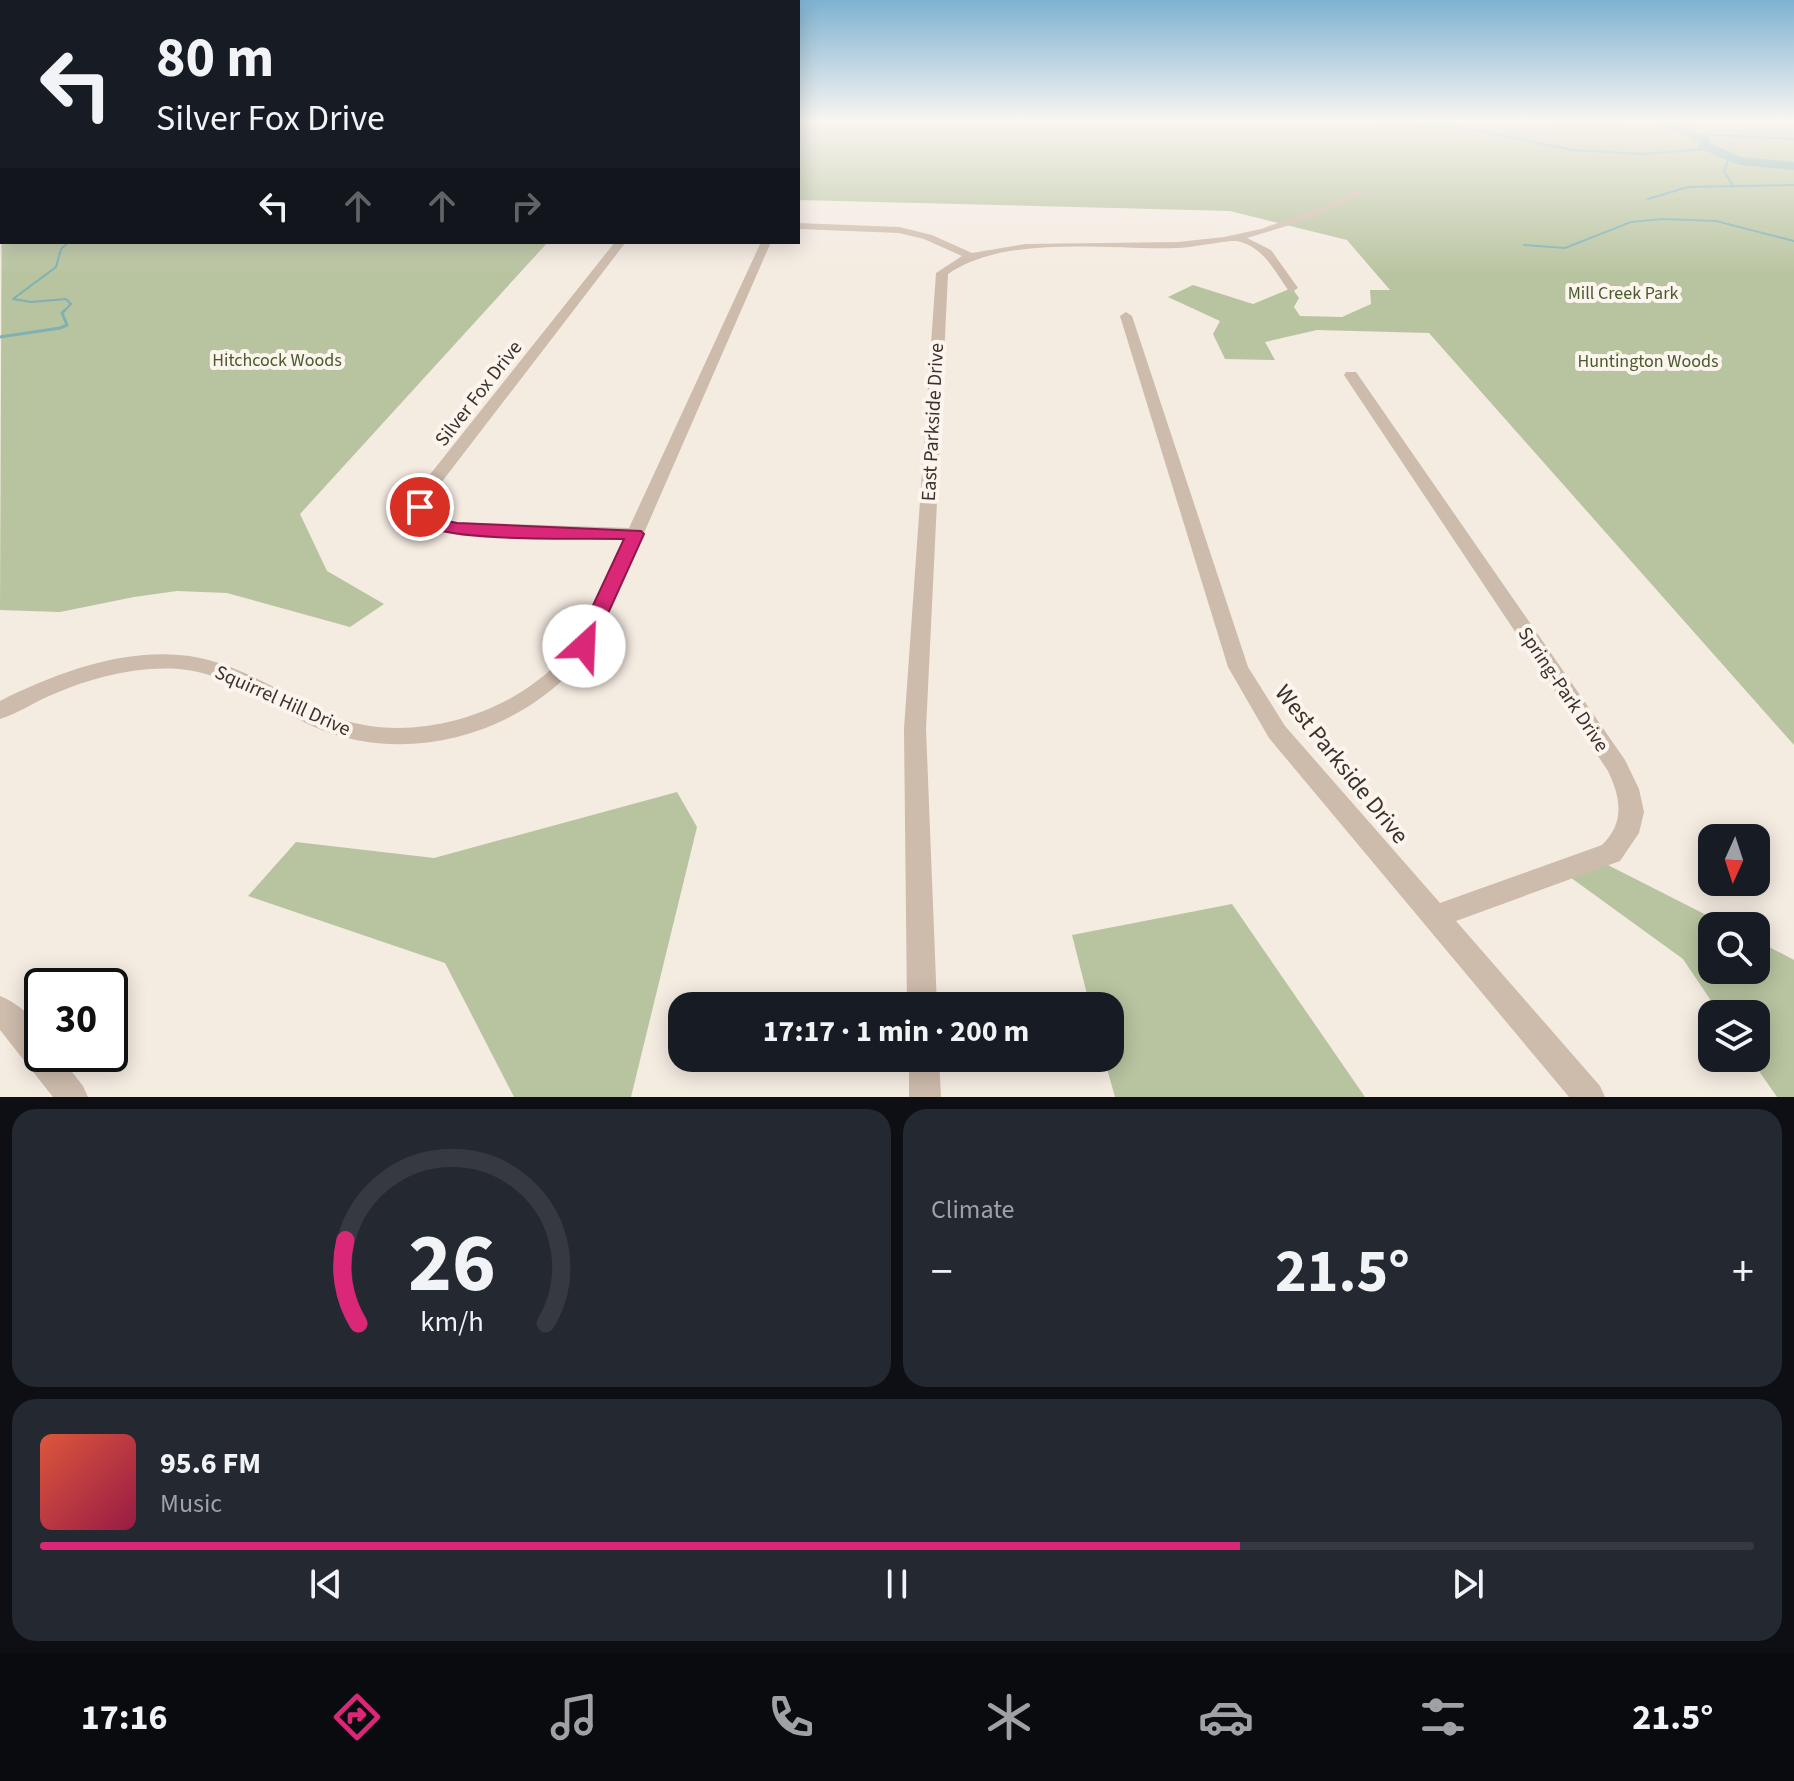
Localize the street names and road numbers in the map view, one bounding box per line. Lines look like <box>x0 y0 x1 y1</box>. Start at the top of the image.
street label: Silver Fox Drive <box>429 335 529 452</box>
street label: East Parkside Drive <box>915 342 951 502</box>
street label: Spring-Park Drive <box>1511 621 1616 758</box>
street label: Squirrel Hill Drive <box>210 658 355 743</box>
street label: West Parkside Drive <box>1266 677 1417 852</box>

